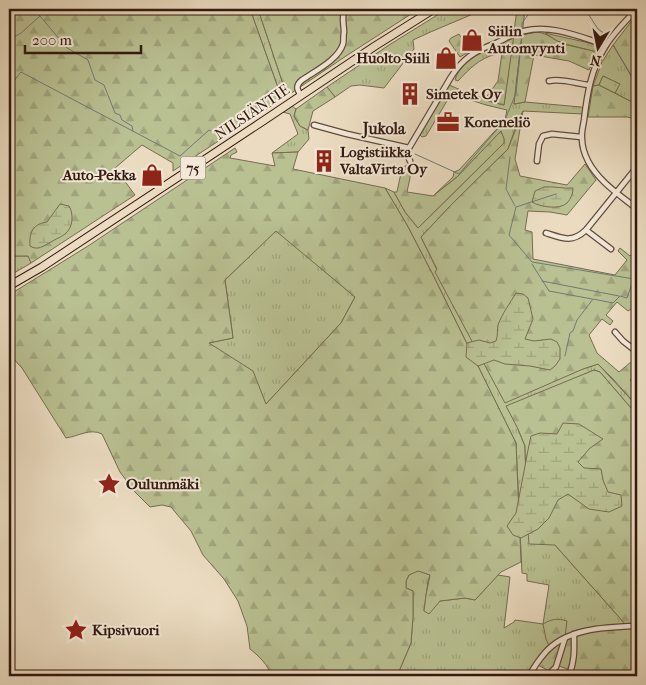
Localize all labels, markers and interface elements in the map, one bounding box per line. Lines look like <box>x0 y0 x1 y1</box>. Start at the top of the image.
scale bar <box>25 22 141 54</box>
place label: Siilin Automyynti <box>487 22 566 57</box>
north arrow <box>574 22 624 72</box>
shop icon: Siilin Automyynti <box>459 27 485 53</box>
text: 200 m <box>32 31 72 49</box>
shop icon: Huolto-Siili <box>433 45 459 71</box>
place label: Huolto-Siili <box>356 49 431 67</box>
text: N <box>589 51 603 70</box>
street label: NILSIÄNTIE <box>211 80 293 144</box>
building icon: Simetek Oy <box>397 81 423 107</box>
place label: Simetek Oy <box>426 85 502 103</box>
office icon: Koneneliö <box>435 109 461 135</box>
place label: Koneneliö <box>464 113 531 131</box>
district label: Jukola <box>361 119 406 139</box>
place label: Logistiikka ValtaVirta Oy <box>339 143 428 178</box>
building icon: Logistiikka ValtaVirta Oy <box>311 148 337 174</box>
road number: 75 <box>180 156 206 180</box>
shop icon: Auto-Pekka <box>139 162 165 188</box>
place label: Auto-Pekka <box>62 166 137 184</box>
place icon: Oulunmäki <box>96 471 122 497</box>
place label: Oulunmäki <box>126 475 200 493</box>
place icon: Kipsivuori <box>63 617 89 643</box>
place label: Kipsivuori <box>92 621 160 639</box>

